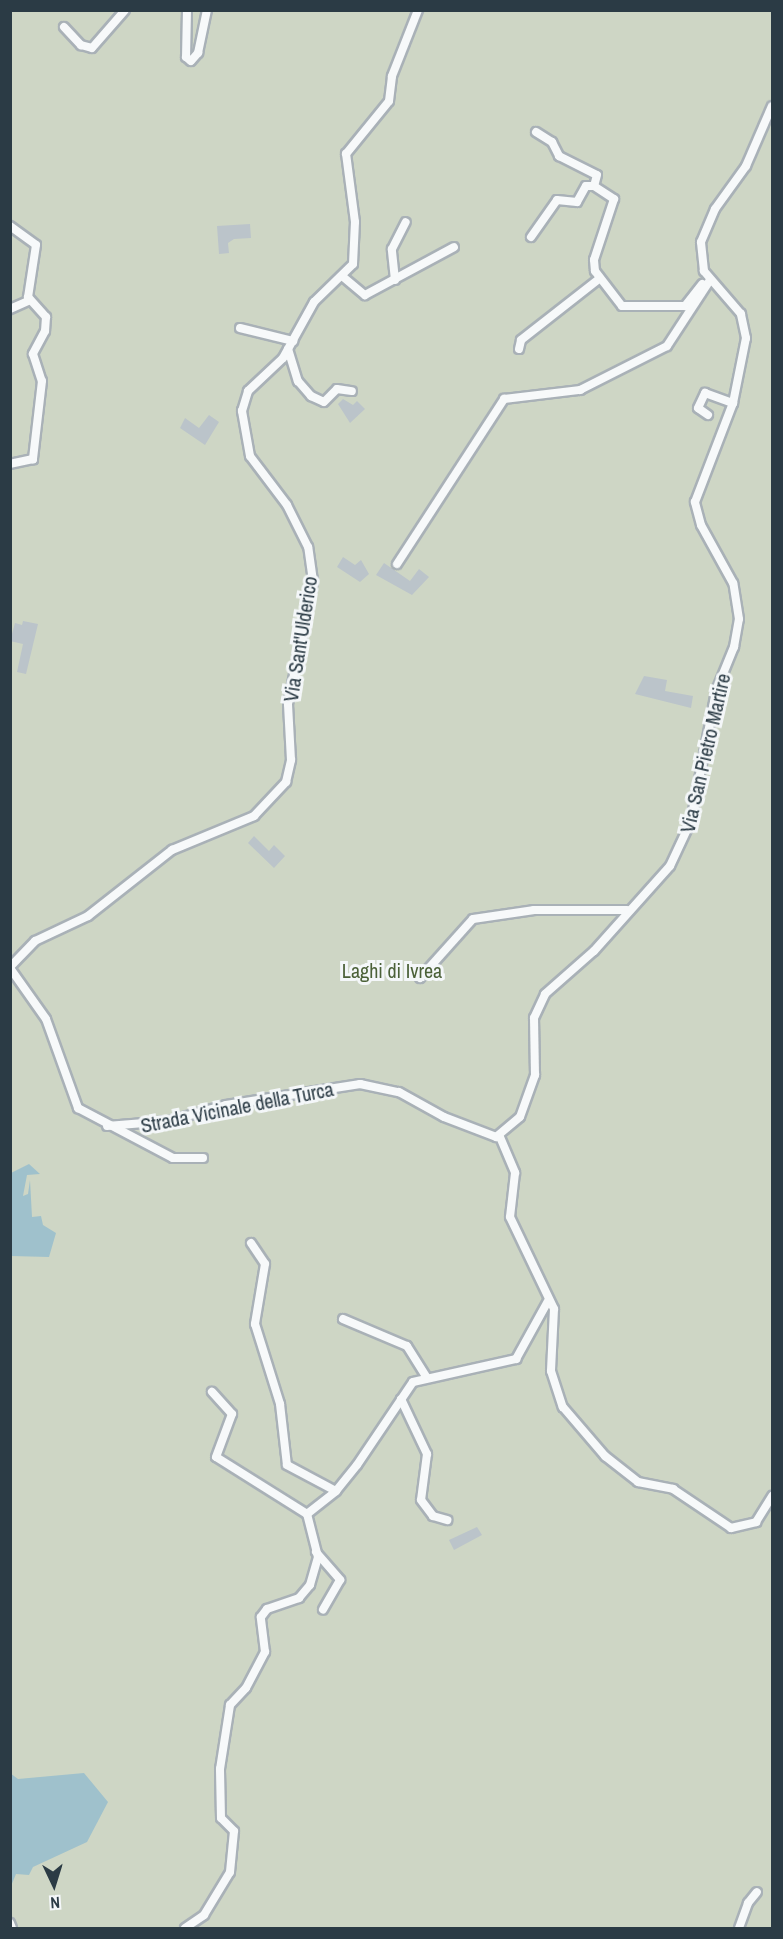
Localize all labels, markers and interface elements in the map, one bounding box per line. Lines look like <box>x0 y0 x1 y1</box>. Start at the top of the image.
street label: Via Sant'Ulderico <box>278 574 322 704</box>
street label: Via San Pietro Martire <box>675 671 735 835</box>
park label: Laghi di Ivrea <box>342 958 442 982</box>
street label: Strada Vicinale della Turca <box>138 1077 336 1137</box>
north arrow <box>24 1855 84 1915</box>
text: N <box>50 1892 61 1914</box>

